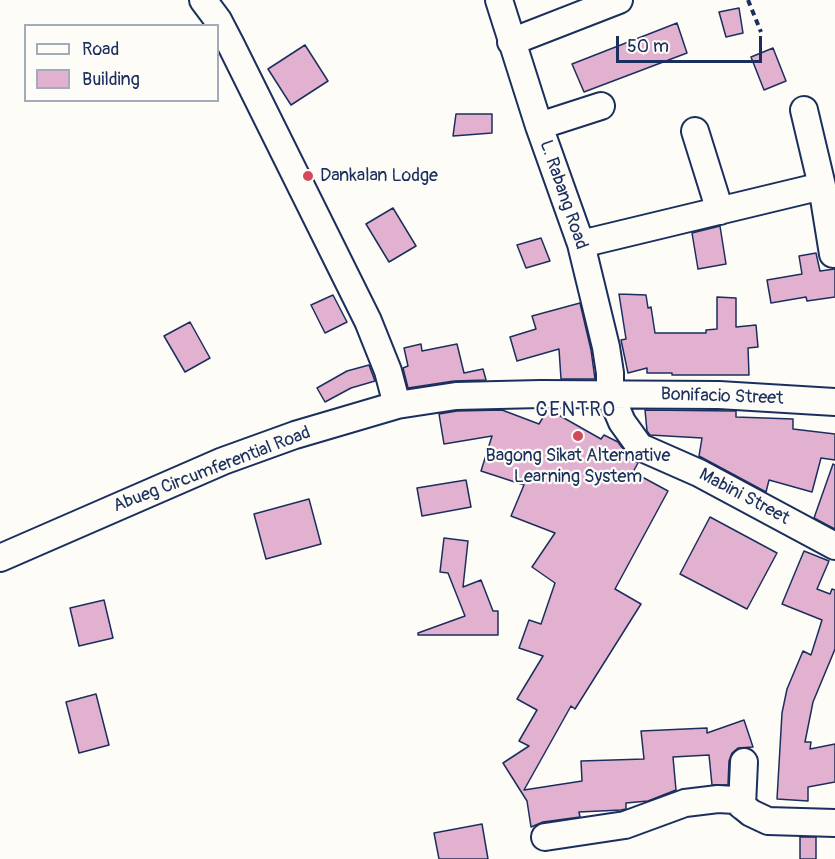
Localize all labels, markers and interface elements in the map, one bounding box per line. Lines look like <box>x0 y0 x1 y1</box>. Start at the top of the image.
legend <box>24 24 219 102</box>
scale bar <box>619 24 764 62</box>
text: 50 m <box>627 35 669 58</box>
text: Road <box>82 38 119 61</box>
text: Building <box>82 68 140 91</box>
street label: L. Rabang Road <box>534 138 592 252</box>
place label: Dankalan Lodge <box>320 165 438 187</box>
marker: Dankalan Lodge <box>301 169 315 183</box>
street label: Bonifacio Street <box>660 384 784 410</box>
district label: CENTRO <box>535 399 617 423</box>
street label: Abueg Circumferential Road <box>110 422 314 518</box>
marker: Bagong Sikat Alternative Learning System <box>571 429 585 443</box>
place label: Bagong Sikat Alternative Learning System <box>486 445 670 488</box>
street label: Mabini Street <box>695 464 793 530</box>

